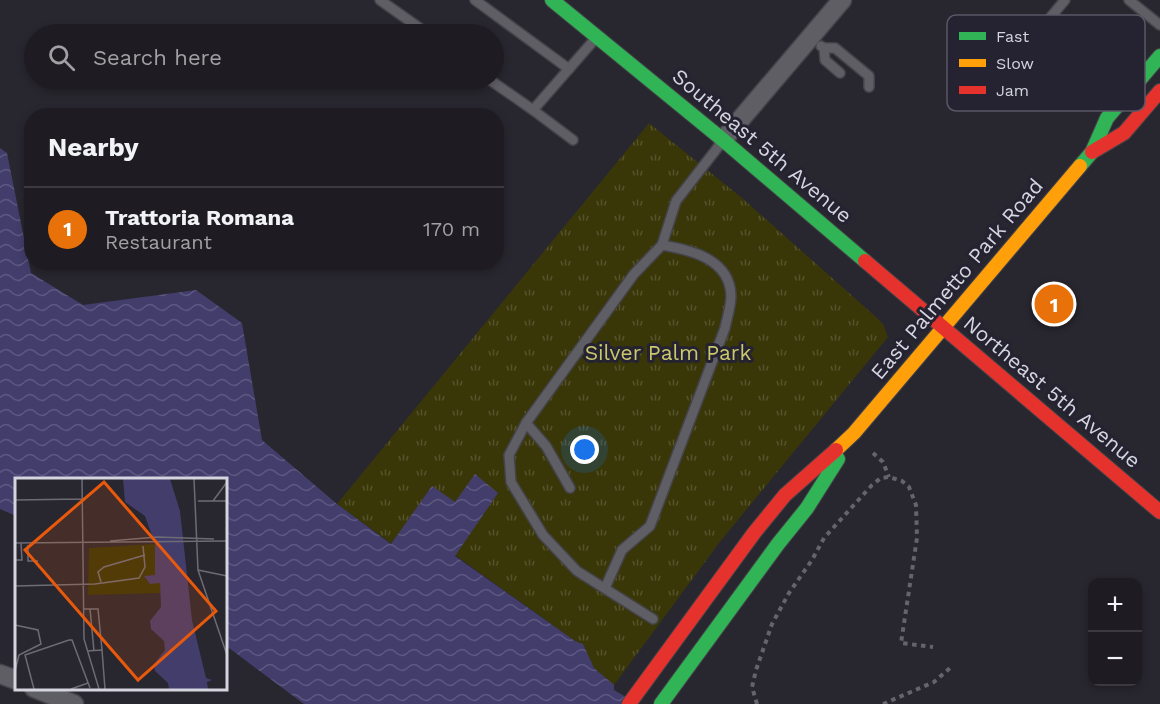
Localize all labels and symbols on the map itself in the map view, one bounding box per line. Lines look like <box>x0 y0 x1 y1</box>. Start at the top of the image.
legend <box>947 15 1145 111</box>
text: Fast <box>996 27 1029 46</box>
text: Slow <box>996 54 1034 73</box>
street label: Southeast 5th Avenue <box>668 63 857 228</box>
text: Jam <box>996 81 1029 100</box>
street label: East Palmetto Park Road <box>865 173 1048 384</box>
pin: 1 <box>1034 282 1074 326</box>
street label: Northeast 5th Avenue <box>959 310 1146 473</box>
park label: Silver Palm Park <box>585 340 751 365</box>
your location <box>570 435 599 464</box>
inset map <box>15 478 226 689</box>

